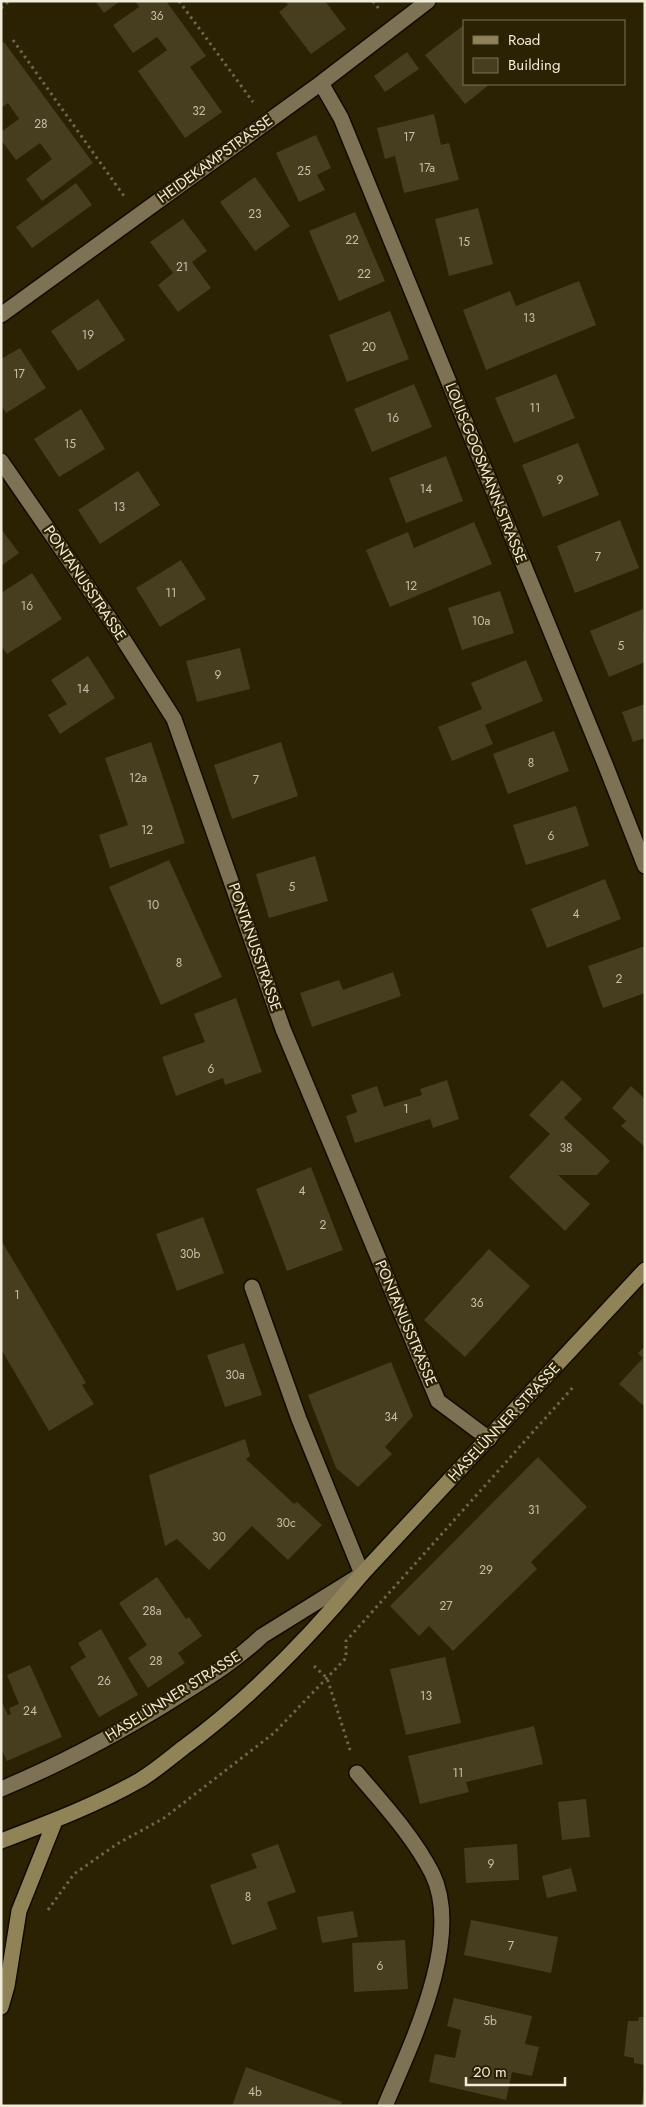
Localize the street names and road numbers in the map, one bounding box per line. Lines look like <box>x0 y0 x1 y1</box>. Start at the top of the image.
street label: HEIDEKAMPSTRASSE <box>153 110 277 208</box>
street label: LOUIS-GOOSMANN-STRASSE <box>440 380 532 566</box>
street label: PONTANUSSTRASSE <box>38 521 132 645</box>
street label: PONTANUSSTRASSE <box>223 880 287 1014</box>
street label: PONTANUSSTRASSE <box>370 1257 442 1389</box>
street label: HASELÜNNER STRASSE <box>443 1358 565 1486</box>
street label: HASELÜNNER STRASSE <box>101 1645 245 1747</box>

